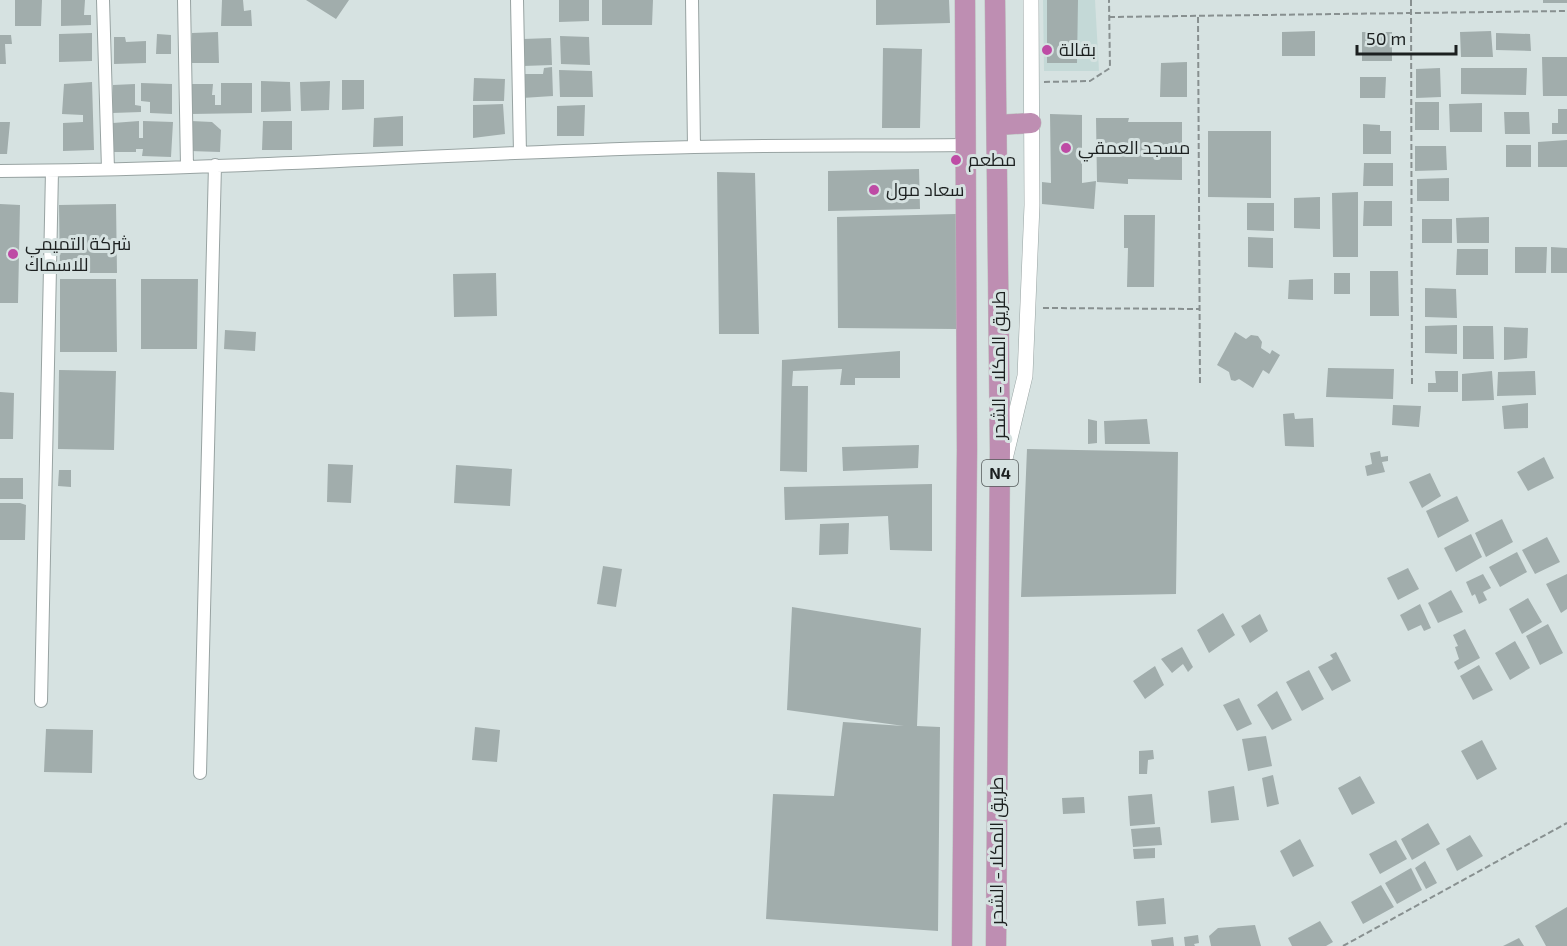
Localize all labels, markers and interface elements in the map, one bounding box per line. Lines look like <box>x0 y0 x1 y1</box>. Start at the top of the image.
scale bar <box>1357 18 1456 56</box>
text: 50 m <box>1366 27 1406 49</box>
place label: بقالة <box>1059 38 1096 60</box>
marker: بقالة <box>1040 43 1054 57</box>
place label: مسجد العمقي <box>1078 136 1190 162</box>
marker: مسجد العمقي <box>1059 141 1073 155</box>
place label: مطعم <box>968 148 1016 172</box>
marker: مطعم <box>949 153 963 167</box>
place label: سعاد مول <box>886 178 964 201</box>
marker: سعاد مول <box>867 183 881 197</box>
place label: شركة التميمي للاسماك <box>25 232 131 275</box>
marker: شركة التميمي للاسماك <box>6 247 20 261</box>
street label: طريق المكلا - الشحر <box>987 291 1011 440</box>
road number: N4 <box>982 460 1018 486</box>
street label: طريق المكلا - الشحر <box>985 777 1009 926</box>

